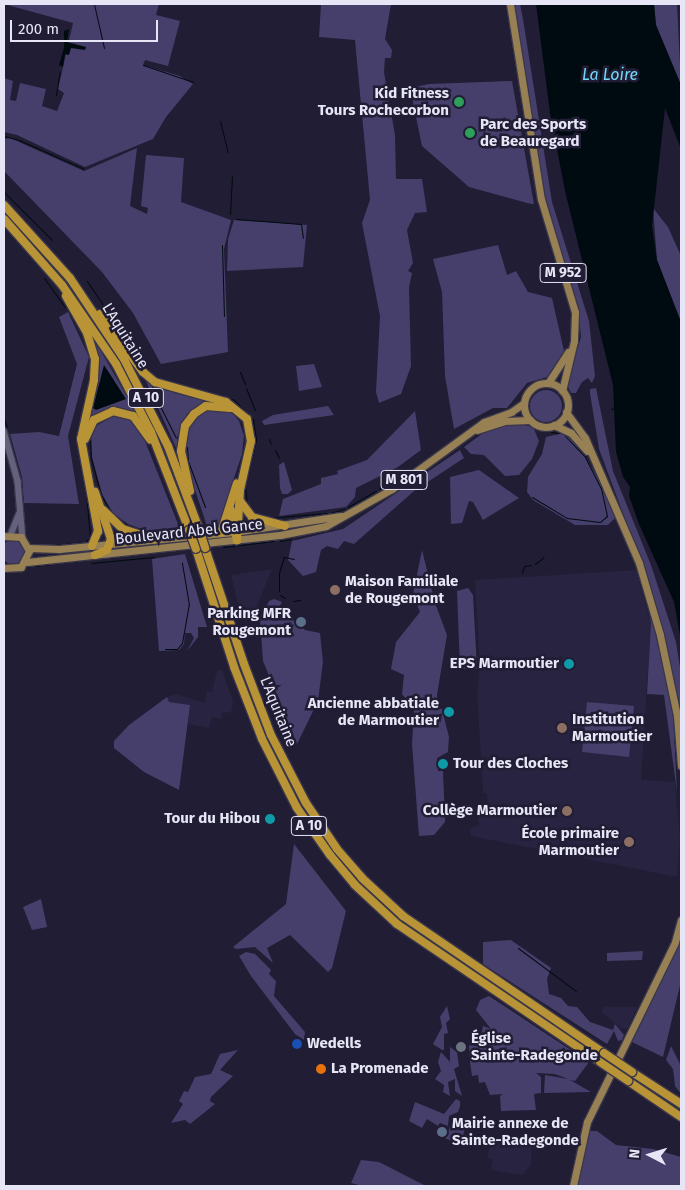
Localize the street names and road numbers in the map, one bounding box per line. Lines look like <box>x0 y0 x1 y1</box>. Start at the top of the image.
road number: M 952 <box>539 262 587 284</box>
street label: L'Aquitaine <box>98 300 152 372</box>
road number: A 10 <box>127 386 165 409</box>
road number: M 801 <box>380 468 428 492</box>
street label: Boulevard Abel Gance <box>114 515 264 549</box>
street label: L'Aquitaine <box>256 674 300 750</box>
road number: A 10 <box>290 814 328 838</box>

